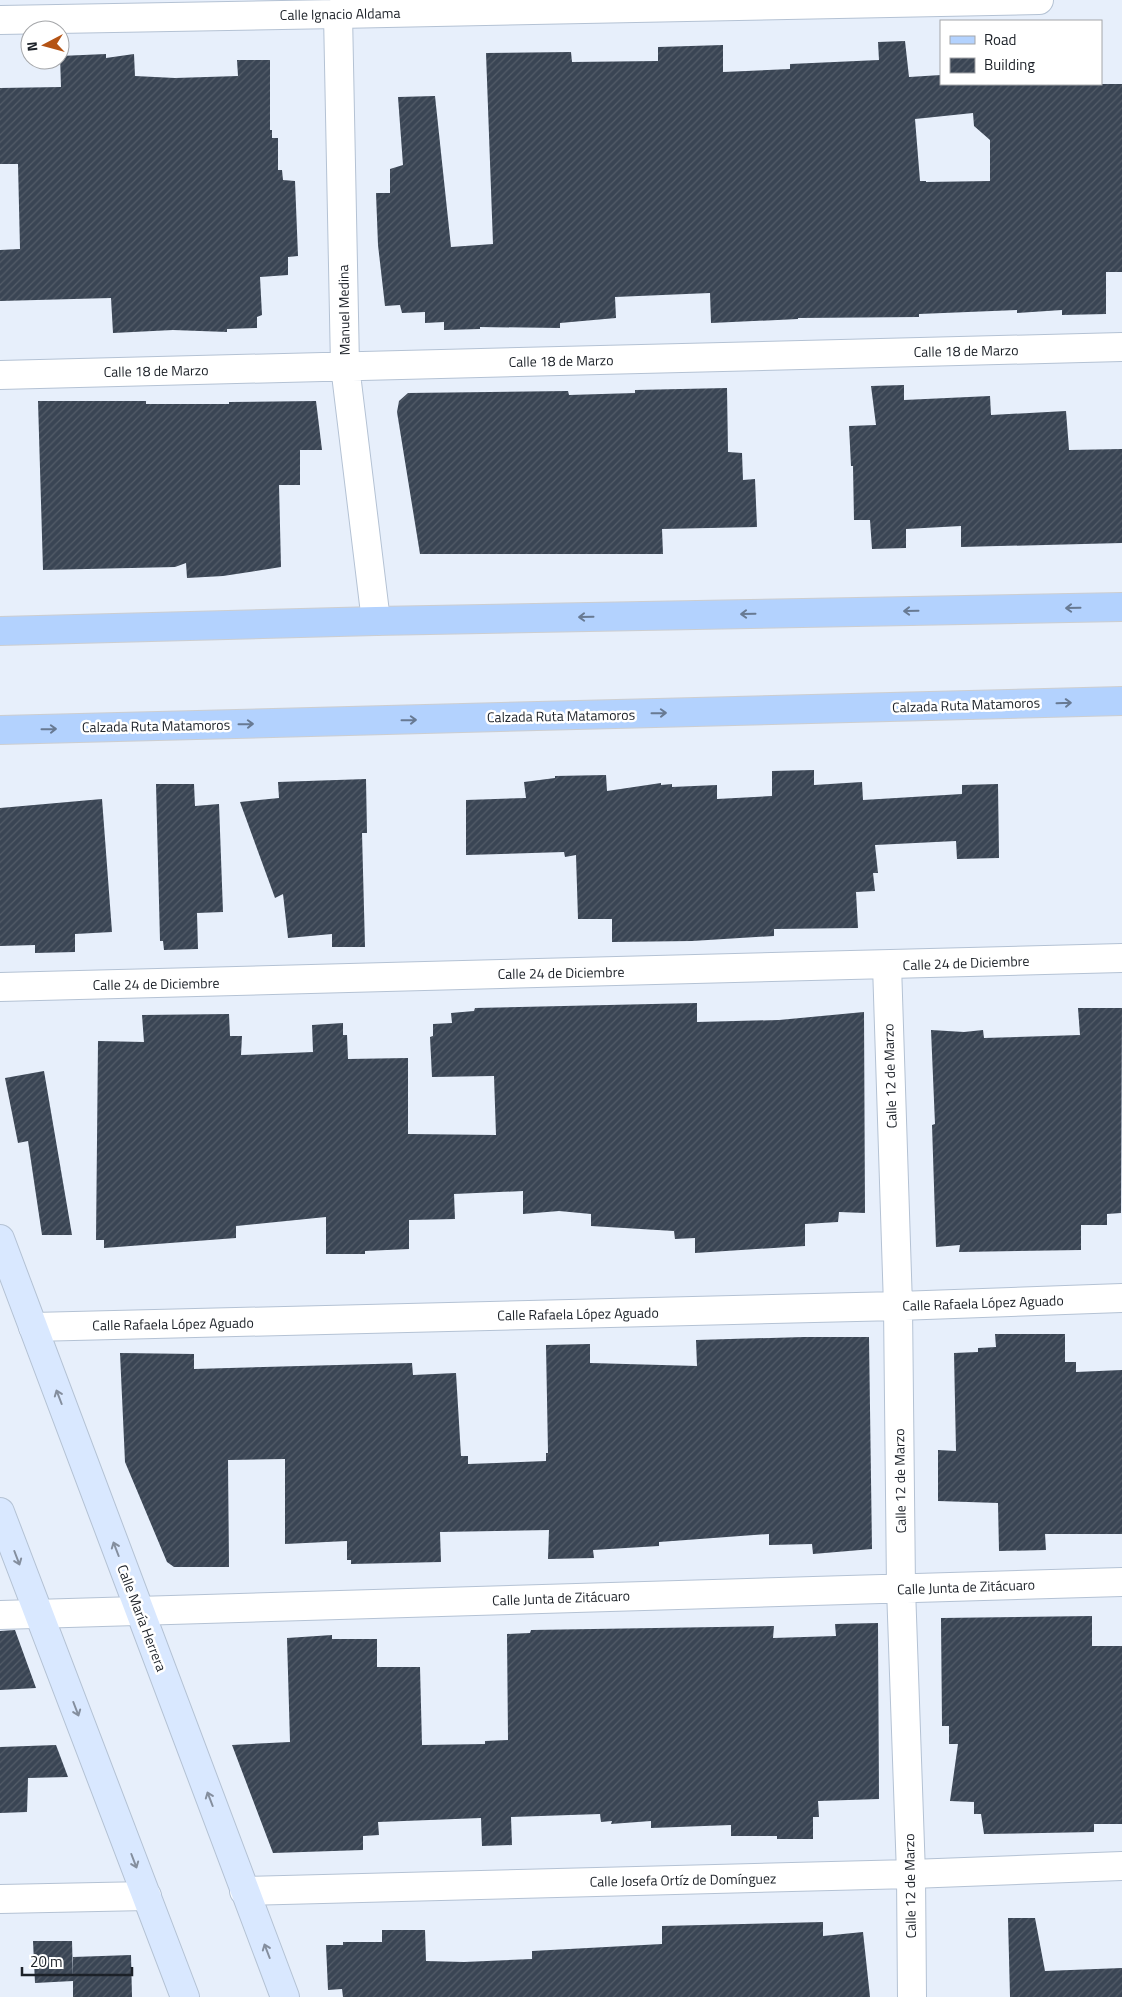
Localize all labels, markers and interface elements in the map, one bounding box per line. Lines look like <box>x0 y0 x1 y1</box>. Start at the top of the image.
street label: Calle Ignacio Aldama <box>279 2 400 25</box>
north arrow <box>20 20 70 70</box>
legend <box>940 20 1102 85</box>
text: Road <box>984 28 1016 51</box>
text: N <box>21 40 43 52</box>
text: Building <box>984 53 1035 76</box>
street label: Manuel Medina <box>332 264 355 356</box>
street label: Calle 18 de Marzo <box>913 339 1019 362</box>
street label: Calle 18 de Marzo <box>508 349 614 372</box>
street label: Calle 18 de Marzo <box>103 359 209 382</box>
one-way arrow <box>1066 603 1082 613</box>
one-way arrow <box>903 606 920 616</box>
one-way arrow <box>741 609 757 619</box>
one-way arrow <box>578 612 594 622</box>
street label: Calzada Ruta Matamoros <box>892 691 1040 718</box>
one-way arrow <box>1056 698 1072 707</box>
street label: Calzada Ruta Matamoros <box>487 704 635 727</box>
one-way arrow <box>650 708 666 718</box>
street label: Calzada Ruta Matamoros <box>82 714 230 737</box>
one-way arrow <box>400 715 416 724</box>
one-way arrow <box>238 719 254 728</box>
one-way arrow <box>40 724 56 734</box>
street label: Calle 24 de Diciembre <box>902 950 1030 975</box>
street label: Calle 24 de Diciembre <box>497 961 625 984</box>
street label: Calle 24 de Diciembre <box>92 972 220 995</box>
street label: Calle 12 de Marzo <box>877 1023 902 1129</box>
street label: Calle Rafaela López Aguado <box>902 1289 1064 1316</box>
street label: Calle Rafaela López Aguado <box>497 1302 659 1325</box>
street label: Calle Rafaela López Aguado <box>92 1312 254 1335</box>
one-way arrow <box>54 1389 63 1405</box>
street label: Calle 12 de Marzo <box>888 1428 911 1534</box>
one-way arrow <box>111 1542 120 1557</box>
one-way arrow <box>14 1550 23 1565</box>
street label: Calle María Herrera <box>112 1561 173 1674</box>
street label: Calle Junta de Zitácuaro <box>897 1574 1035 1599</box>
street label: Calle Junta de Zitácuaro <box>492 1585 630 1610</box>
one-way arrow <box>72 1702 81 1717</box>
one-way arrow <box>205 1792 214 1808</box>
street label: Calle 12 de Marzo <box>898 1833 921 1939</box>
one-way arrow <box>130 1853 139 1868</box>
street label: Calle Josefa Ortíz de Domínguez <box>589 1867 777 1892</box>
scale bar <box>22 1944 132 1976</box>
one-way arrow <box>262 1944 271 1960</box>
text: 20 m <box>30 1950 63 1973</box>

